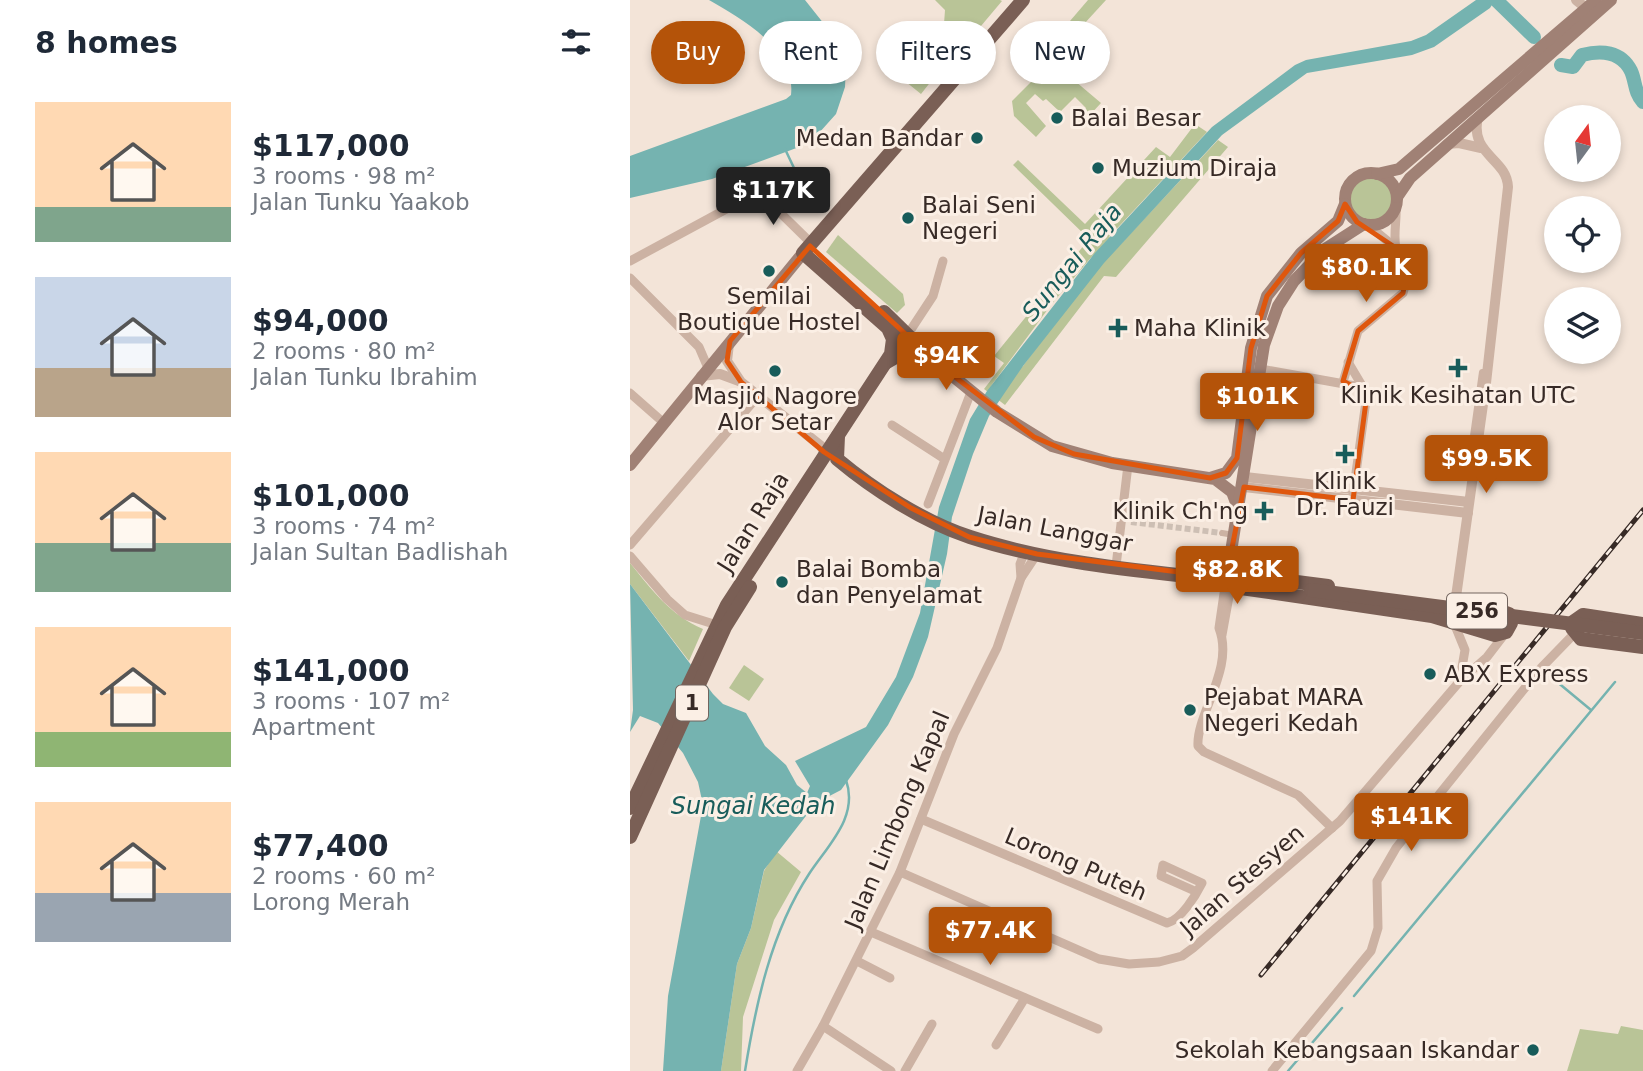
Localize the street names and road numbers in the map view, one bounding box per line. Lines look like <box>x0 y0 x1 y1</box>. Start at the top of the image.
street label: Jalan Raja <box>711 467 794 579</box>
street label: Jalan Langgar <box>973 501 1135 557</box>
road number: 256 <box>1447 594 1507 628</box>
road number: 1 <box>676 686 708 720</box>
street label: Jalan Limbong Kapal <box>839 707 955 935</box>
street label: Jalan Stesyen <box>1173 819 1309 942</box>
street label: Lorong Puteh <box>1001 822 1151 906</box>

